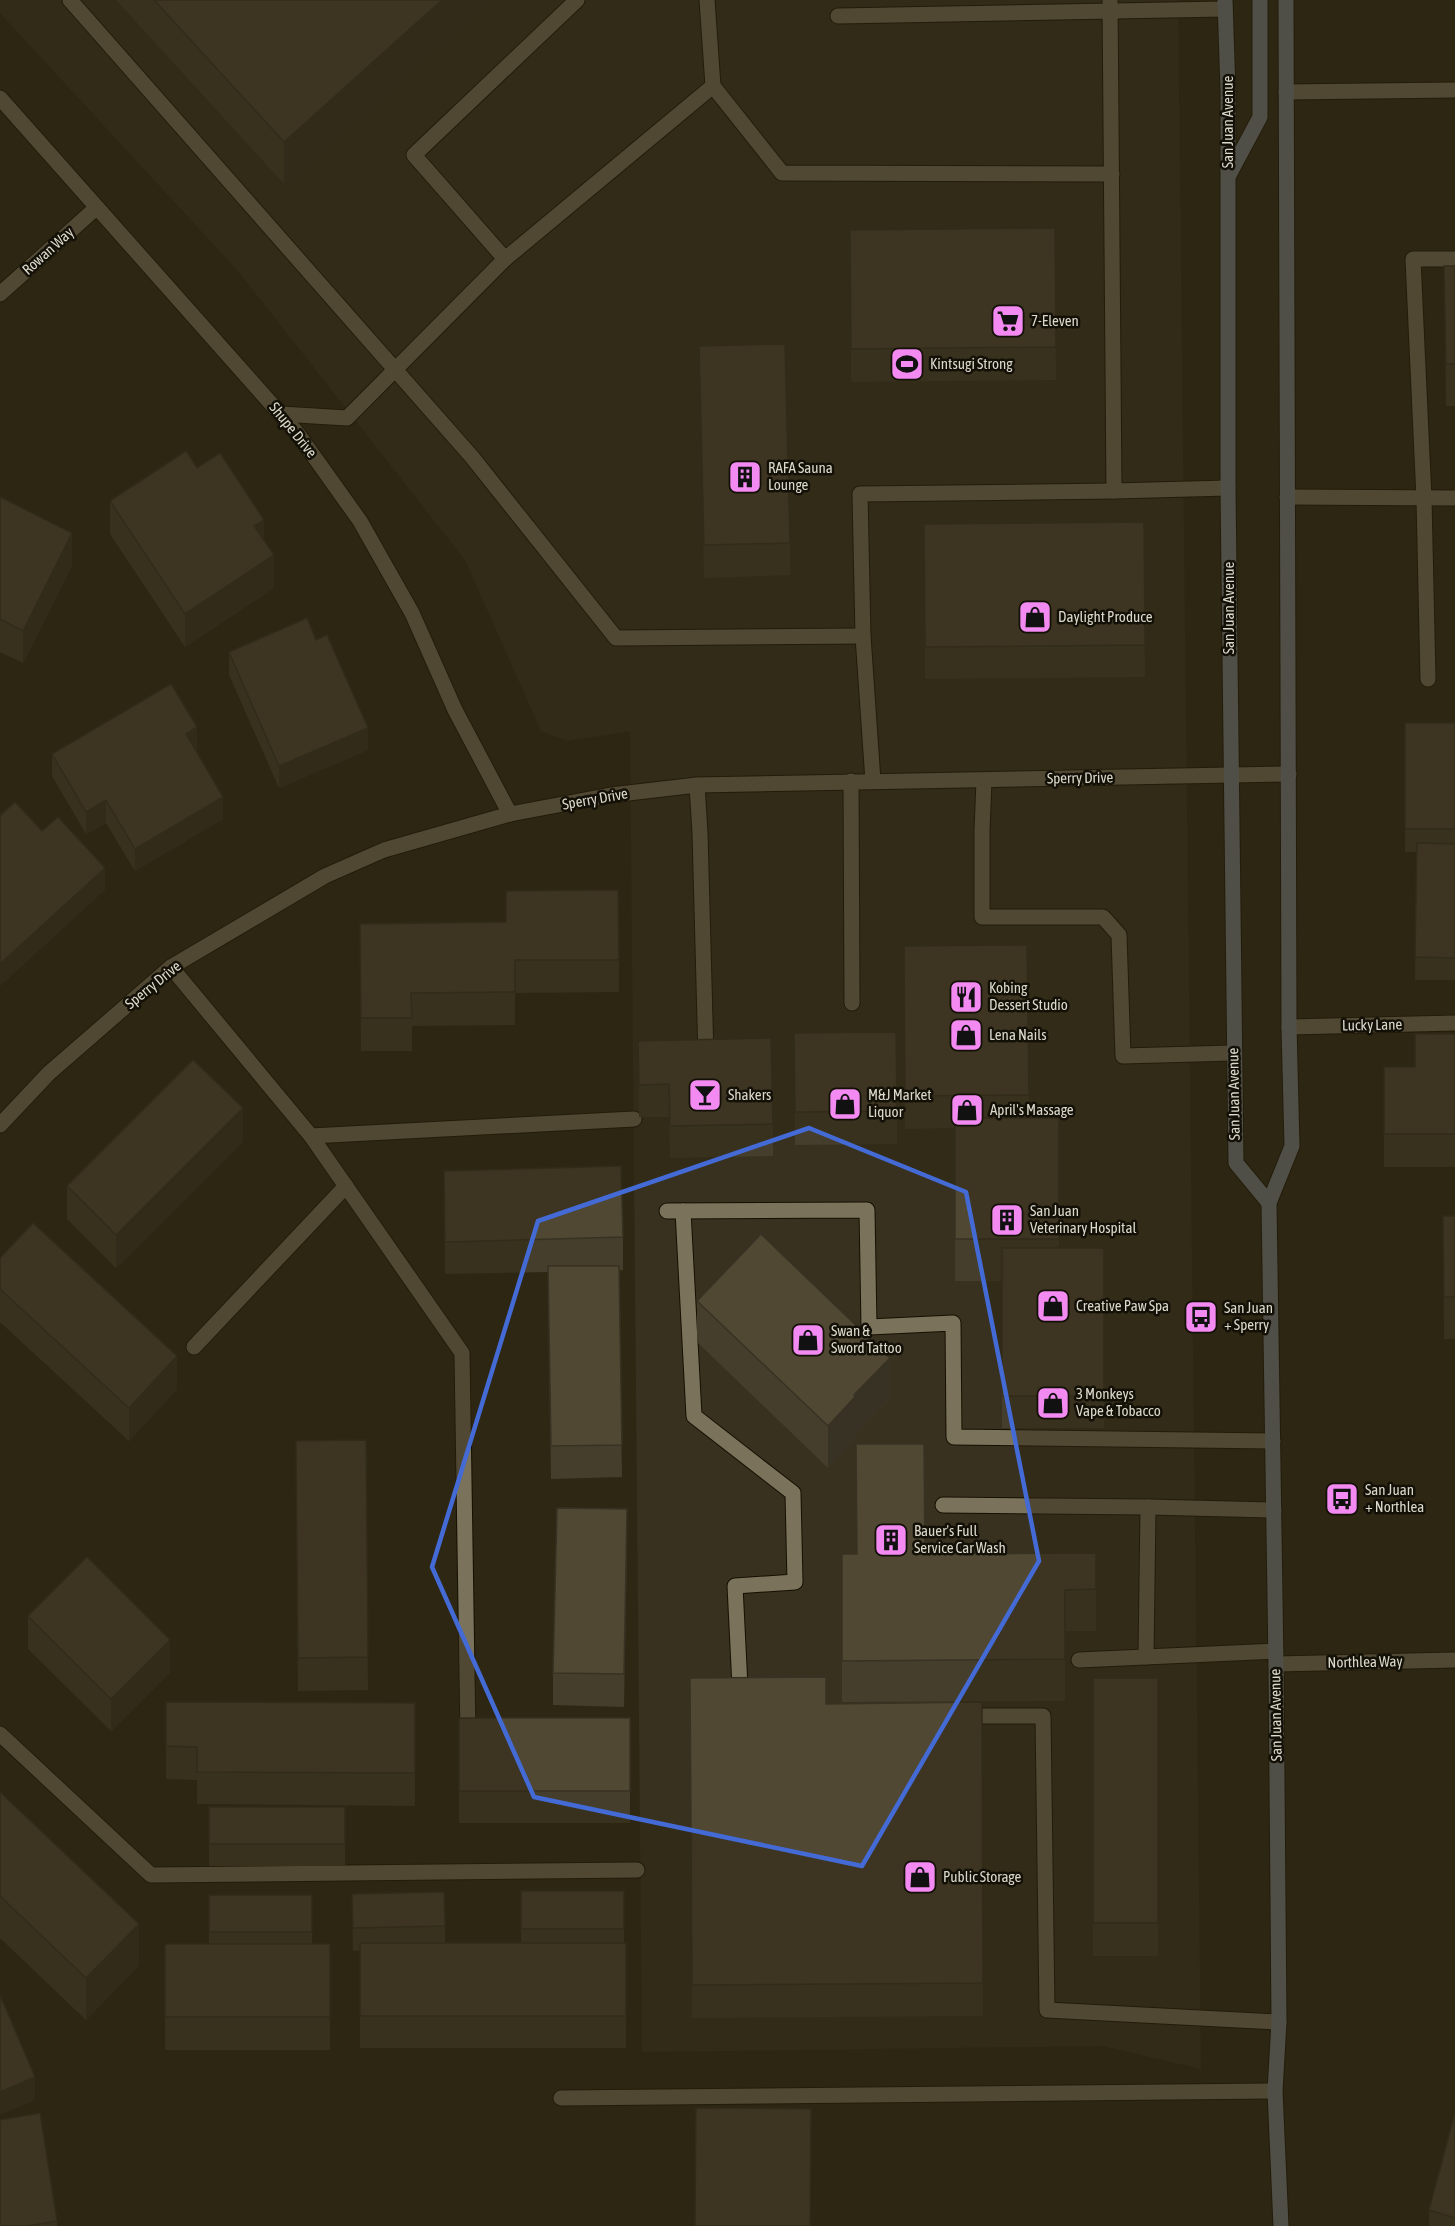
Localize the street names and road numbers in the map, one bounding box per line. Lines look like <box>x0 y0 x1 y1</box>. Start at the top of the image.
street label: San Juan Avenue <box>1219 76 1236 168</box>
street label: Rowan Way <box>19 223 77 278</box>
street label: Shupe Drive <box>266 399 321 461</box>
street label: San Juan Avenue <box>1220 562 1237 654</box>
street label: Sperry Drive <box>1047 768 1114 787</box>
street label: Sperry Drive <box>561 784 629 813</box>
street label: Sperry Drive <box>122 957 184 1012</box>
street label: Lucky Lane <box>1342 1015 1402 1034</box>
street label: San Juan Avenue <box>1224 1047 1243 1140</box>
street label: Northlea Way <box>1327 1652 1403 1671</box>
street label: San Juan Avenue <box>1266 1668 1285 1761</box>

